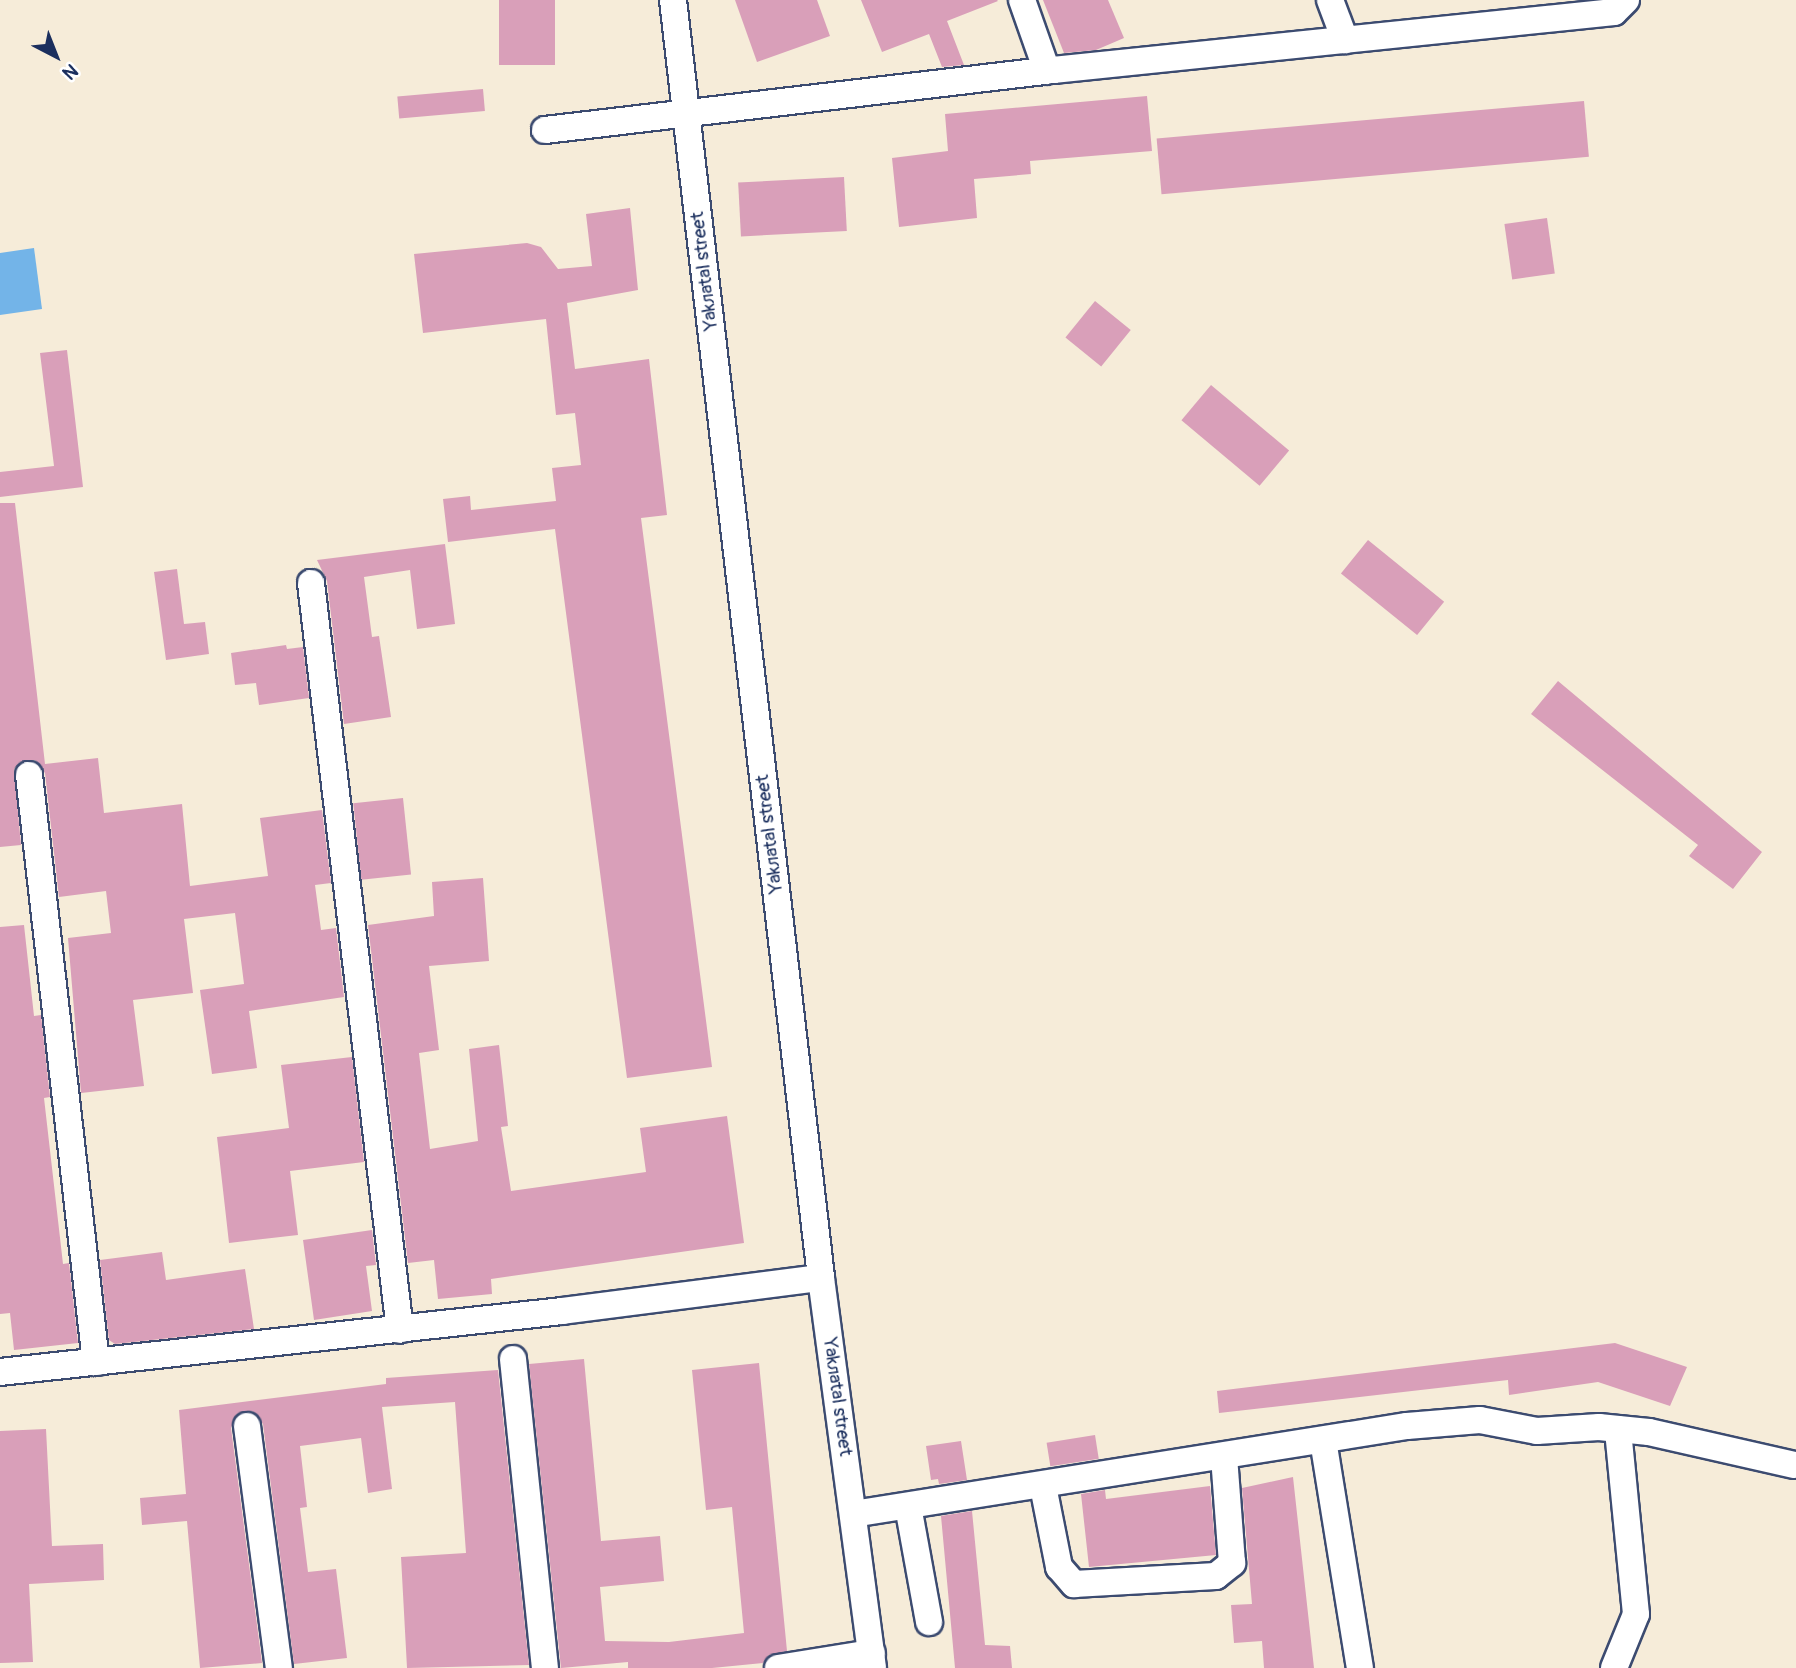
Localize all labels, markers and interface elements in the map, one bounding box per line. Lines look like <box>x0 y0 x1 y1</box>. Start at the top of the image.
north arrow <box>21 21 91 91</box>
text: N <box>57 58 83 85</box>
street label: Yakлatal street <box>686 210 724 332</box>
street label: Yakлatal street <box>751 773 789 895</box>
street label: Yakлatal street <box>817 1336 857 1458</box>

